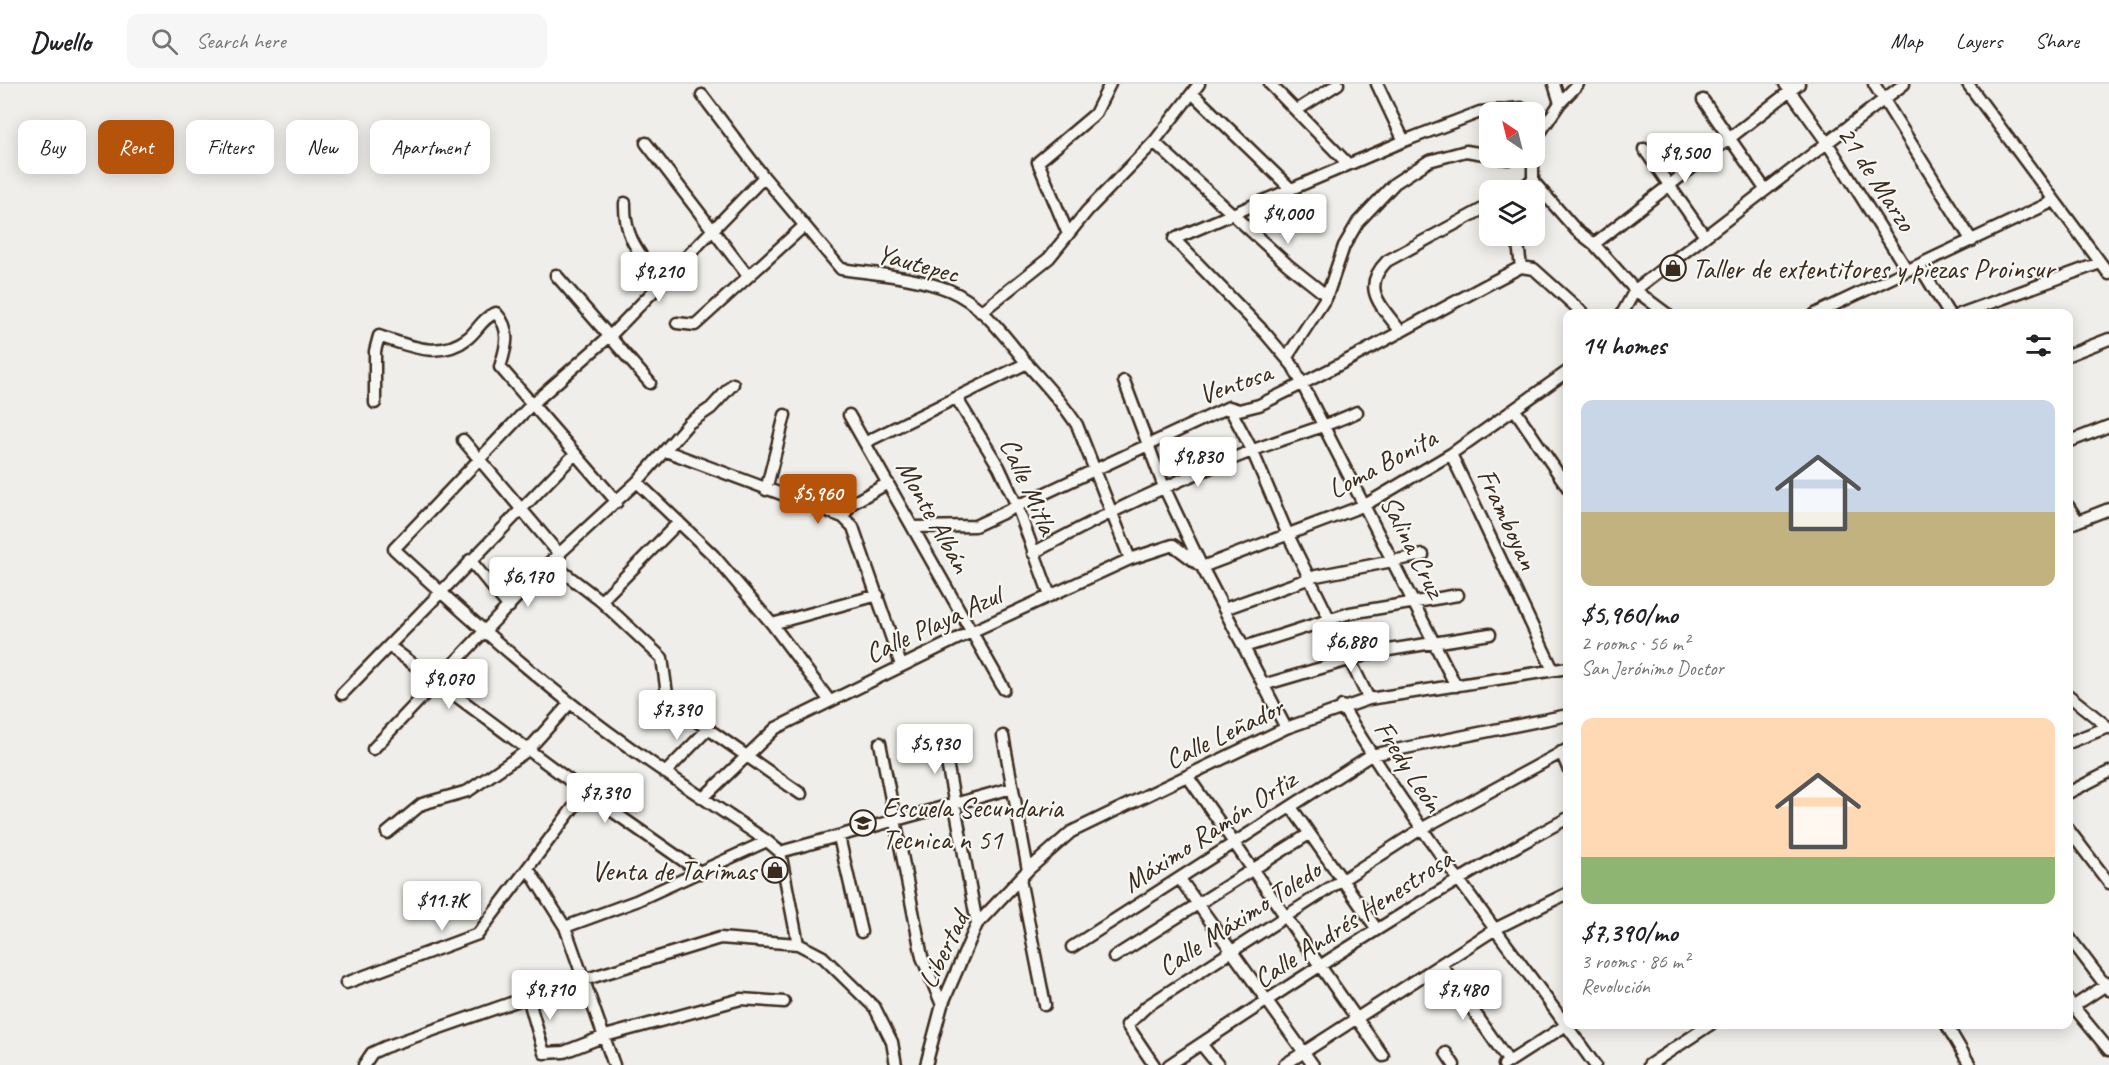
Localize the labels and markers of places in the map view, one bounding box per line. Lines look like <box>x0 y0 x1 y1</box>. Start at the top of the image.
pin: $9,500 <box>1636 133 1734 184</box>
pin: $4,000 <box>1239 194 1337 245</box>
place label: Taller de extentitores y piezas Proinsur <box>1692 251 2057 286</box>
pin: $9,210 <box>610 252 708 303</box>
shop icon: Taller de extentitores y piezas Proinsur <box>1658 253 1688 283</box>
pin: $9,830 <box>1149 437 1247 488</box>
pin: $5,960 <box>769 474 867 525</box>
pin: $6,170 <box>479 557 577 608</box>
pin: $6,880 <box>1302 622 1400 673</box>
pin: $9,070 <box>400 659 498 710</box>
pin: $7,390 <box>628 690 726 741</box>
pin: $5,930 <box>886 724 984 775</box>
pin: $7,390 <box>556 773 654 824</box>
place label: Escuela Secundaria Tecnica n 51 <box>882 790 1065 857</box>
school or university icon: Escuela Secundaria Tecnica n 51 <box>848 808 878 838</box>
place label: Venta de Tarimas <box>591 853 758 888</box>
shop icon: Venta de Tarimas <box>760 855 790 885</box>
pin: $11.7K <box>393 881 491 932</box>
pin: $9,710 <box>501 970 599 1021</box>
pin: $7,480 <box>1414 970 1512 1021</box>

